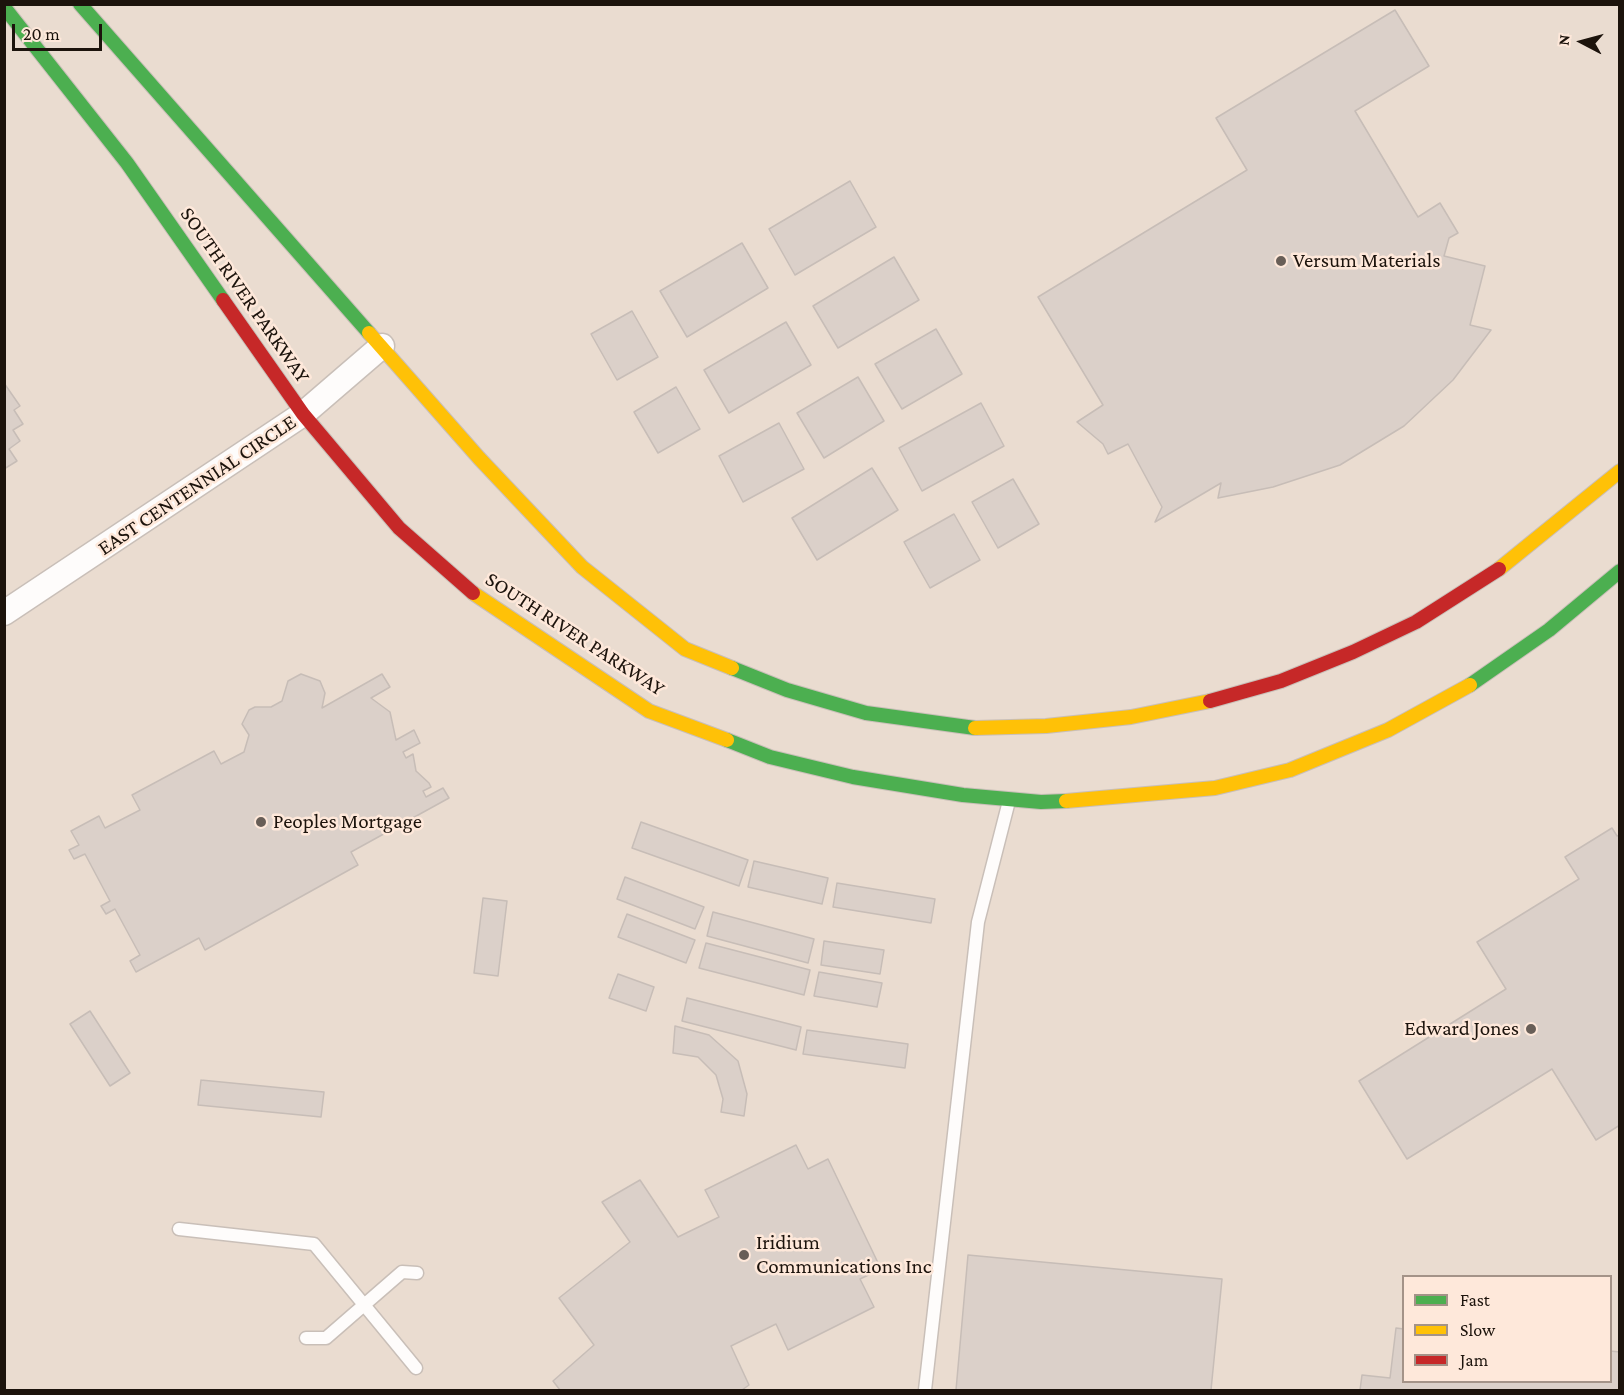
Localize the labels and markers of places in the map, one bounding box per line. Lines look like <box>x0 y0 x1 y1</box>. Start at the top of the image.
place label: Versum Materials <box>1293 248 1440 274</box>
marker: Versum Materials <box>1274 254 1288 268</box>
place label: Peoples Mortgage <box>273 809 422 835</box>
marker: Peoples Mortgage <box>254 815 268 829</box>
place label: Edward Jones <box>1404 1016 1519 1042</box>
marker: Edward Jones <box>1524 1022 1538 1036</box>
place label: Iridium Communications Inc <box>756 1230 931 1280</box>
marker: Iridium Communications Inc <box>737 1248 751 1262</box>

